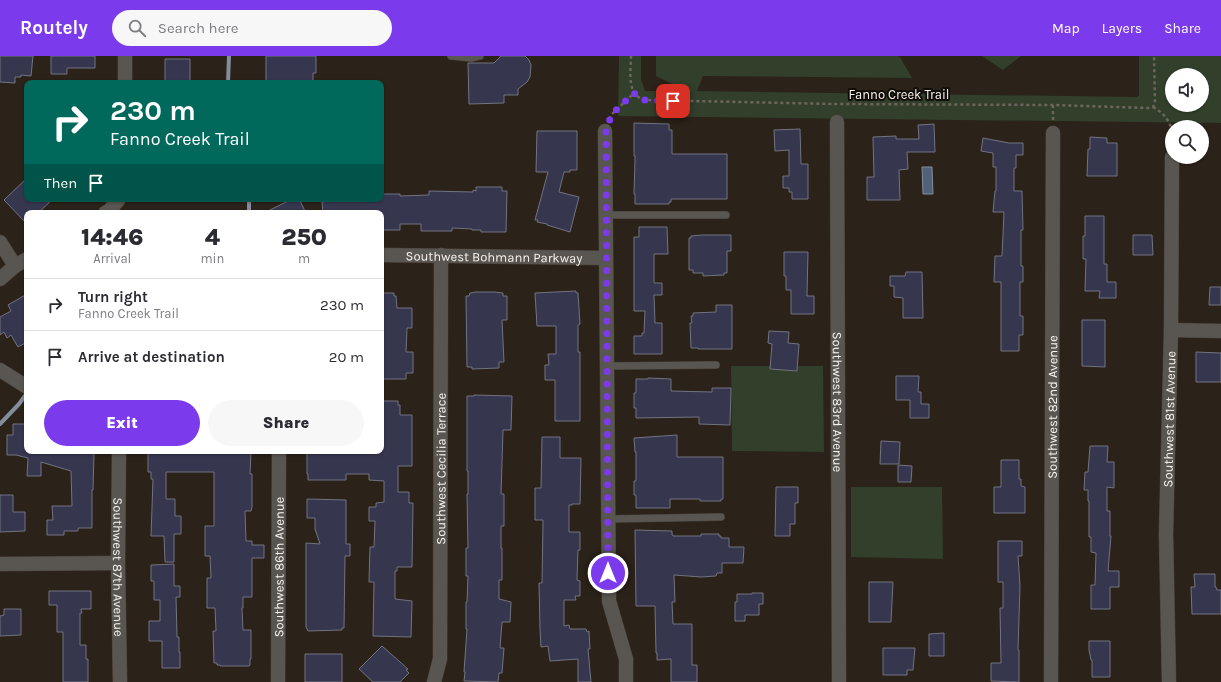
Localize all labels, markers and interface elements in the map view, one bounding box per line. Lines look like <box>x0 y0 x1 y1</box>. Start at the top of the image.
search box <box>112 10 392 46</box>
text: Routely <box>20 17 88 39</box>
icon: search <box>126 17 148 39</box>
text: Search here <box>158 19 239 37</box>
text: Map <box>1052 20 1080 37</box>
text: Layers <box>1102 20 1142 37</box>
text: Share <box>1164 20 1201 37</box>
map controls <box>1165 68 1209 164</box>
button: sound <box>1165 68 1209 112</box>
pin <box>656 84 690 118</box>
street label: Fanno Creek Trail <box>849 87 949 102</box>
icon: arrive <box>662 90 684 112</box>
text: 230 m <box>110 94 196 127</box>
icon: right <box>44 96 96 148</box>
button: search <box>1165 120 1209 164</box>
text: Fanno Creek Trail <box>110 128 250 150</box>
icon: arrive <box>85 172 107 194</box>
text: Then <box>44 174 77 192</box>
text: 14:46 <box>81 223 143 251</box>
text: 4 <box>205 223 220 251</box>
text: 250 <box>281 223 327 251</box>
street label: Southwest Bohmann Parkway <box>405 248 582 265</box>
text: Arrival <box>93 251 131 266</box>
text: min <box>200 251 224 266</box>
text: m <box>298 251 310 266</box>
text: Turn right <box>78 288 148 306</box>
icon: right <box>44 294 66 316</box>
text: 230 m <box>320 296 364 314</box>
text: Fanno Creek Trail <box>78 306 179 321</box>
street label: Southwest 83rd Avenue <box>830 332 846 473</box>
street label: Southwest 82nd Avenue <box>1044 335 1060 479</box>
icon: arrive <box>44 346 66 368</box>
text: Arrive at destination <box>78 348 225 366</box>
text: 20 m <box>329 348 364 366</box>
street label: Southwest 81st Avenue <box>1160 350 1178 487</box>
street label: Southwest Cecilia Terrace <box>433 393 448 545</box>
button: Exit <box>44 400 200 446</box>
button: Share <box>208 400 364 446</box>
street label: Southwest 86th Avenue <box>271 496 286 637</box>
street label: Southwest 87th Avenue <box>110 497 127 637</box>
position arrow <box>587 552 629 594</box>

